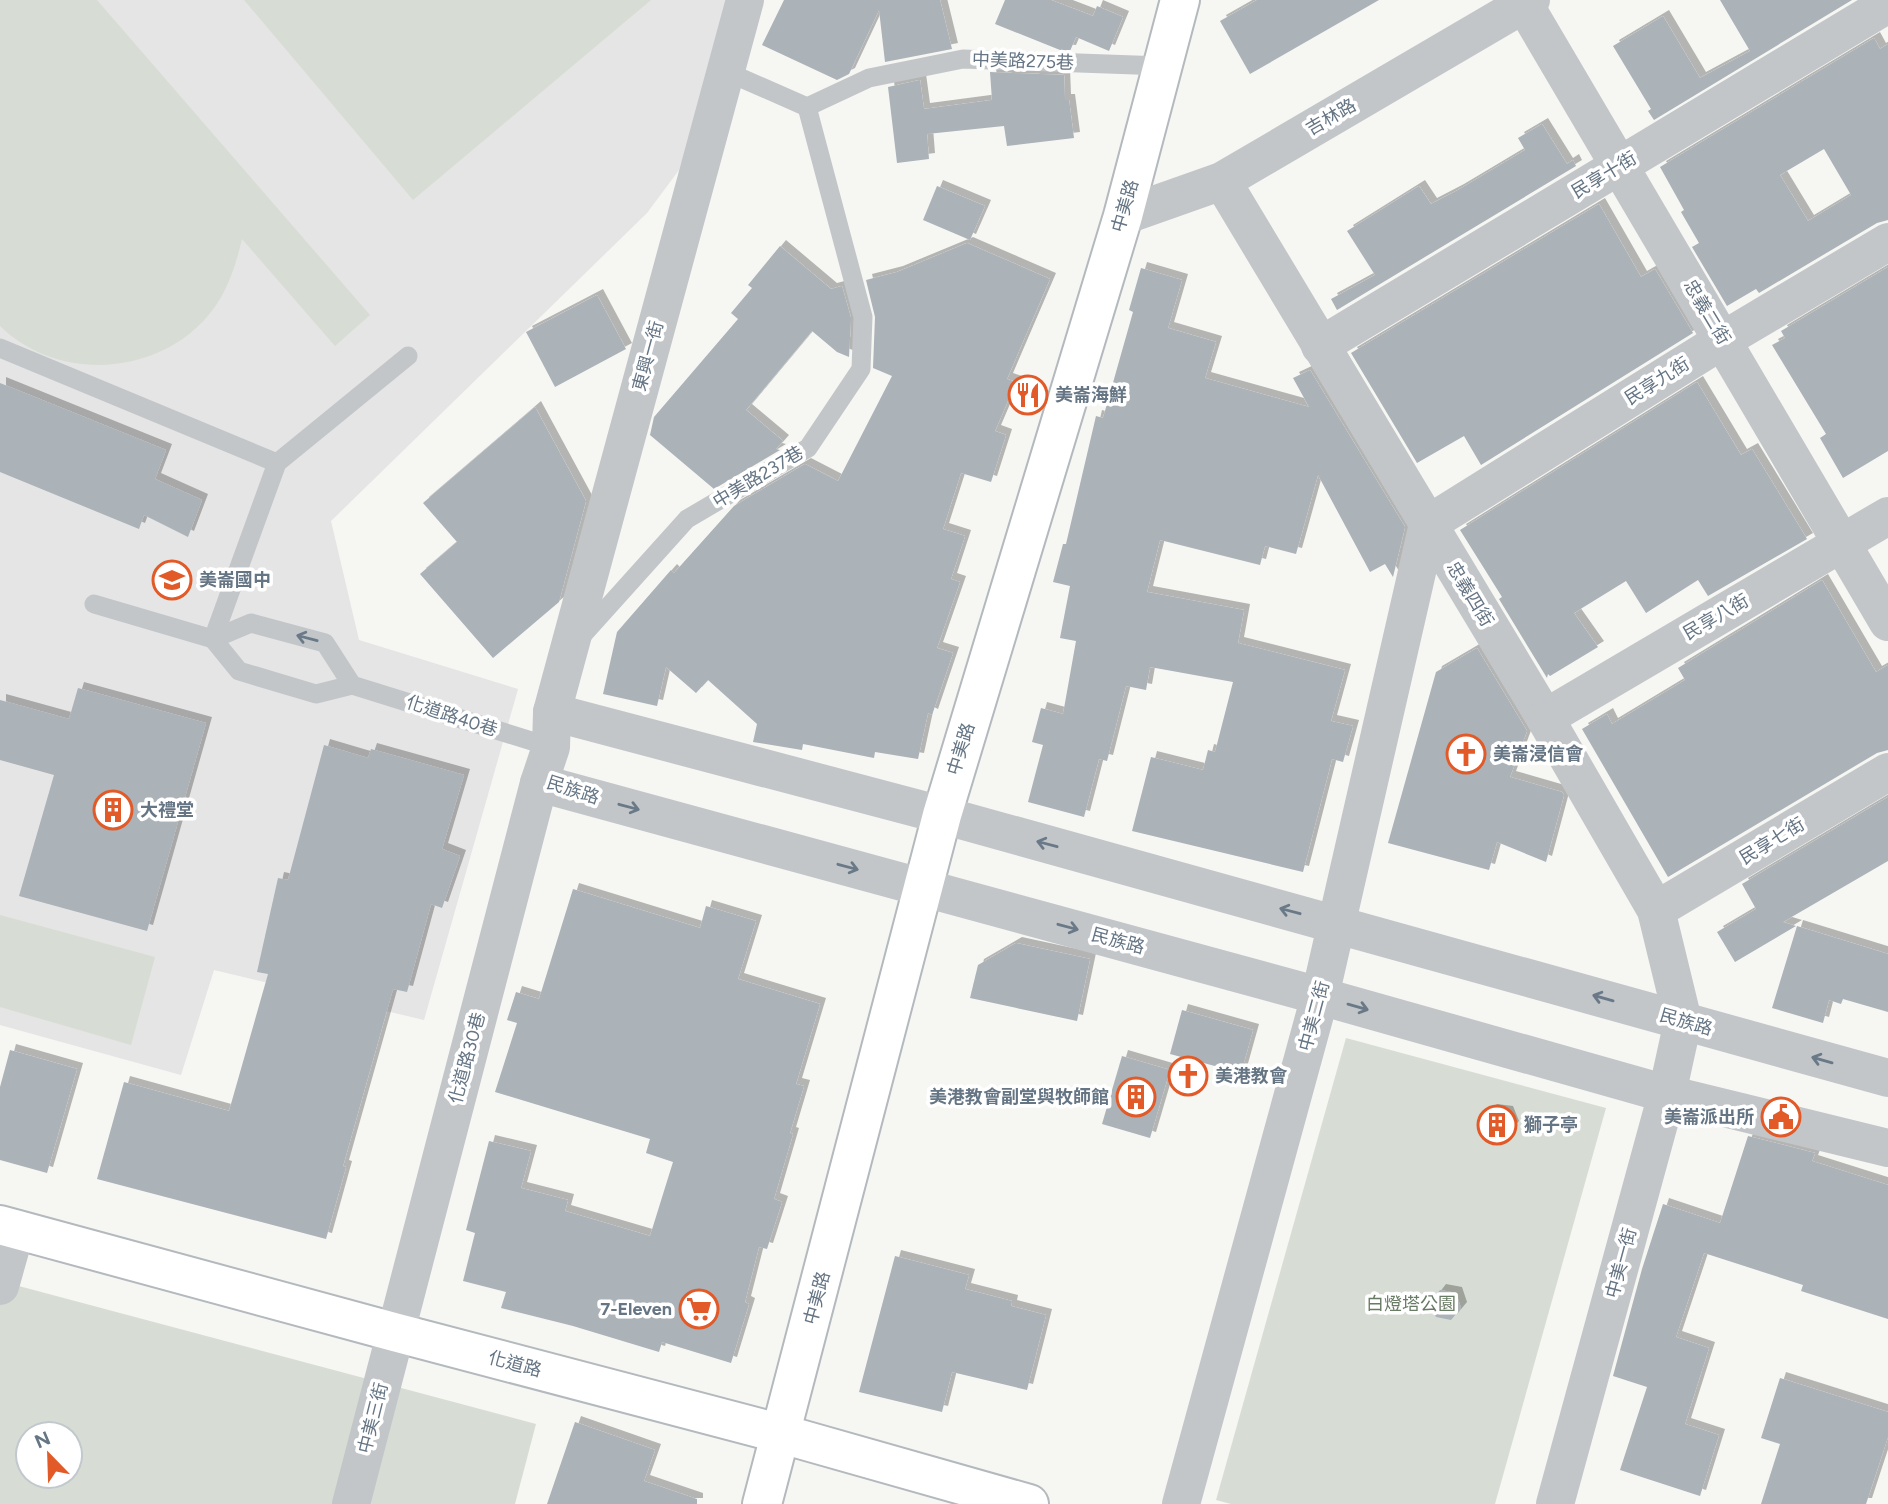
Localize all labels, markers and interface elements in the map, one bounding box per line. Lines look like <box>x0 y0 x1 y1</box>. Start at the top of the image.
street label: 中美路275巷 <box>972 48 1074 74</box>
street label: 吉林路 <box>1302 94 1360 140</box>
street label: 民享十街 <box>1567 147 1641 203</box>
street label: 中美路 <box>1107 177 1143 235</box>
street label: 忠義二街 <box>1679 275 1735 349</box>
street label: 東興一街 <box>628 318 668 394</box>
street label: 民享九街 <box>1621 353 1693 409</box>
restaurant icon: 美崙海鮮 <box>1007 374 1049 416</box>
place label: 美崙海鮮 <box>1055 384 1127 406</box>
street label: 中美路237巷 <box>709 441 807 513</box>
street label: 忠義四街 <box>1442 557 1498 631</box>
school or university icon: 美崙國中 <box>151 559 193 601</box>
place label: 美崙國中 <box>199 569 271 591</box>
street label: 民享八街 <box>1679 589 1753 645</box>
one-way arrow <box>296 631 319 644</box>
street label: 化道路40巷 <box>404 691 500 741</box>
street label: 中美路 <box>943 720 979 778</box>
church icon: 美崙浸信會 <box>1445 733 1487 775</box>
place label: 美崙浸信會 <box>1493 743 1584 765</box>
street label: 民族路 <box>544 771 602 809</box>
building icon: 大禮堂 <box>92 789 134 831</box>
place label: 大禮堂 <box>140 799 194 821</box>
one-way arrow <box>618 802 640 815</box>
street label: 民享七街 <box>1735 813 1809 869</box>
one-way arrow <box>1036 837 1058 850</box>
one-way arrow <box>837 862 859 875</box>
one-way arrow <box>1279 904 1301 917</box>
one-way arrow <box>1056 921 1078 934</box>
street label: 民族路 <box>1089 923 1147 959</box>
street label: 中美二街 <box>1294 978 1334 1054</box>
one-way arrow <box>1592 991 1614 1004</box>
one-way arrow <box>1347 1001 1369 1014</box>
street label: 民族路 <box>1657 1004 1715 1040</box>
street label: 化道路30巷 <box>444 1010 490 1106</box>
one-way arrow <box>1811 1052 1833 1065</box>
church icon: 美港教會 <box>1167 1055 1209 1097</box>
place label: 美港教會 <box>1215 1065 1288 1087</box>
building icon: 美港教會副堂與牧師館 <box>1115 1076 1157 1118</box>
place label: 美港教會副堂與牧師館 <box>929 1086 1109 1108</box>
public building icon: 美崙派出所 <box>1760 1096 1802 1138</box>
building icon: 獅子亭 <box>1476 1104 1518 1146</box>
place label: 美崙派出所 <box>1664 1106 1754 1128</box>
place label: 獅子亭 <box>1524 1114 1578 1136</box>
street label: 中美一街 <box>1601 1225 1641 1301</box>
street label: 中美路 <box>799 1269 835 1327</box>
supermarket icon: 7-Eleven <box>678 1288 720 1330</box>
park label: 白燈塔公園 <box>1366 1293 1456 1315</box>
place label: 7-Eleven <box>600 1298 672 1320</box>
street label: 化道路 <box>486 1346 544 1382</box>
street label: 中美三街 <box>354 1380 392 1456</box>
north arrow <box>14 1420 84 1490</box>
text: N <box>31 1426 54 1453</box>

